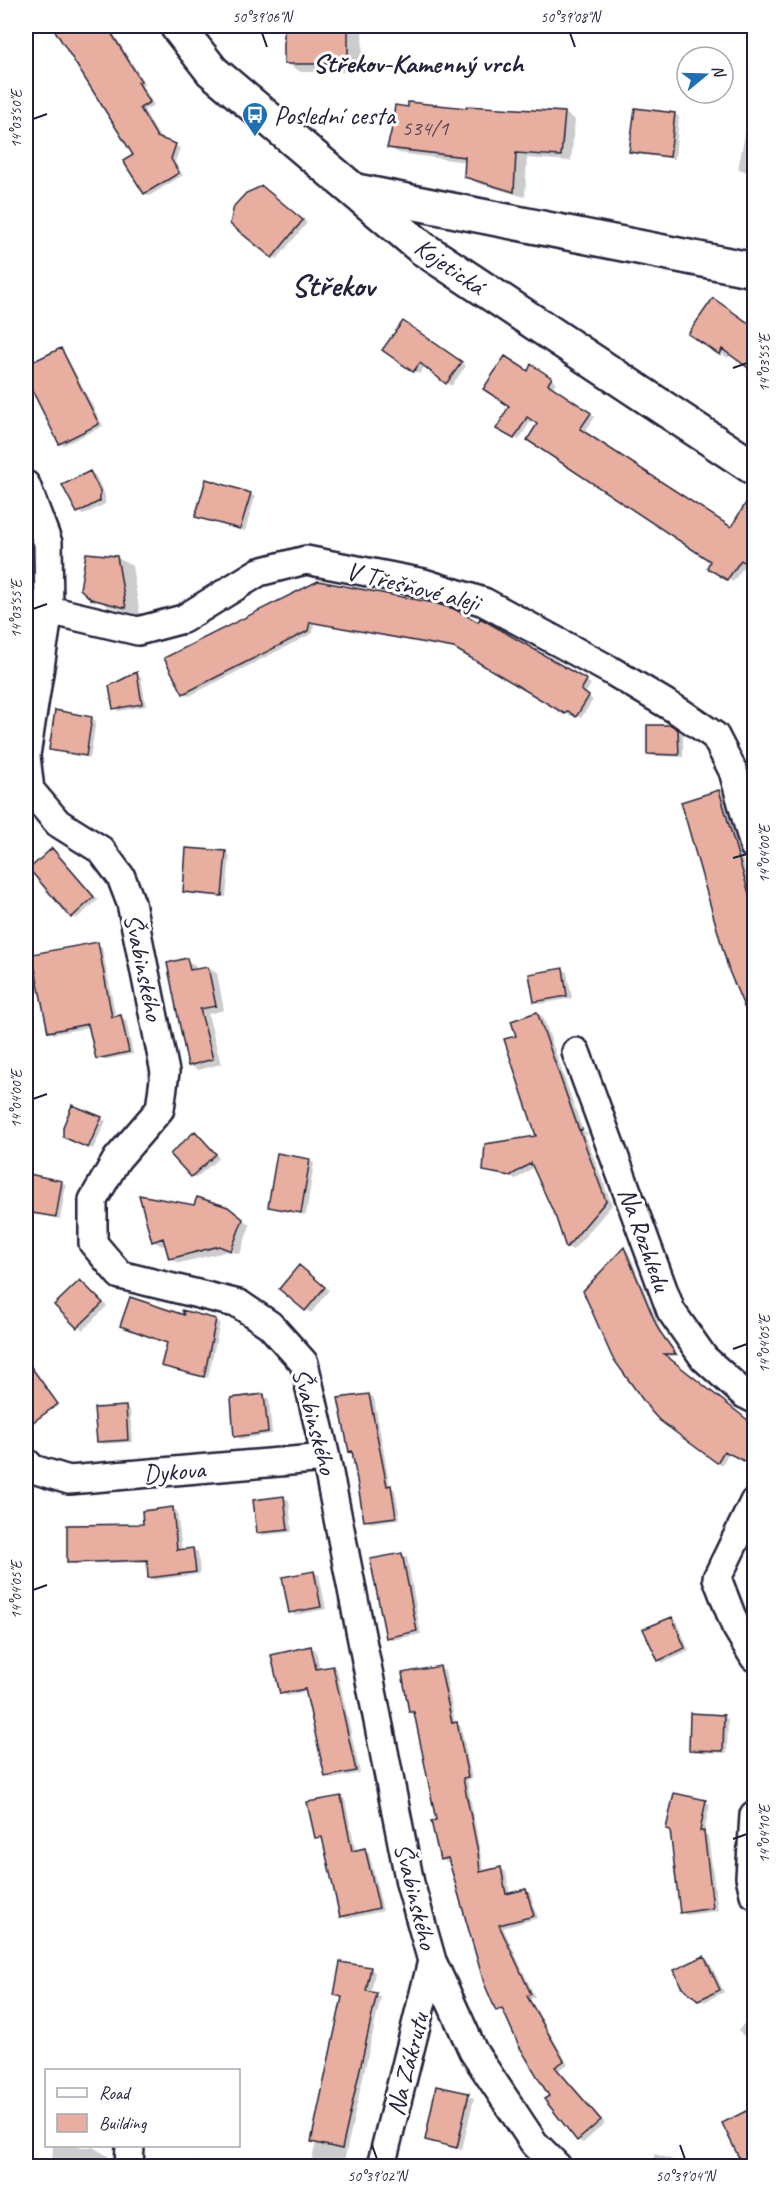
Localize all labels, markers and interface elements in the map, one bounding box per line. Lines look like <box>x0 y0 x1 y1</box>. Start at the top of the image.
text: 50°39'06"N <box>232 8 295 27</box>
text: 50°39'08"N <box>540 8 603 27</box>
north arrow <box>675 45 735 105</box>
district label: Střekov-Kamenný vrch <box>313 46 524 80</box>
text: N <box>707 63 730 81</box>
text: 14°03'50"E <box>7 88 26 148</box>
place label: Poslední cesta <box>274 99 396 132</box>
bus stop icon: Poslední cesta <box>240 100 270 138</box>
house number: 534/1 <box>402 114 450 142</box>
street label: Kojetická <box>408 230 493 304</box>
district label: Střekov <box>291 265 378 306</box>
text: 14°03'55"E <box>755 332 774 392</box>
street label: V Třešňové aleji <box>343 554 486 620</box>
text: 14°03'55"E <box>7 578 26 638</box>
text: 14°04'00"E <box>755 823 774 883</box>
street label: Švabinského <box>116 911 171 1025</box>
text: 14°04'00"E <box>7 1068 26 1128</box>
street label: Na Rozhledu <box>611 1183 679 1297</box>
text: 14°04'05"E <box>755 1313 774 1373</box>
street label: Švabinského <box>285 1365 345 1479</box>
street label: Dykova <box>142 1452 208 1491</box>
text: 14°04'05"E <box>7 1559 26 1619</box>
text: 14°04'10"E <box>755 1803 774 1863</box>
street label: Švabinského <box>386 1840 445 1954</box>
street label: Na Zákrutu <box>379 2007 437 2119</box>
legend <box>45 2069 240 2147</box>
text: Road <box>99 2082 132 2104</box>
text: Building <box>99 2112 148 2134</box>
text: 50°39'02"N <box>347 2167 410 2186</box>
text: 50°39'04"N <box>655 2167 718 2186</box>

